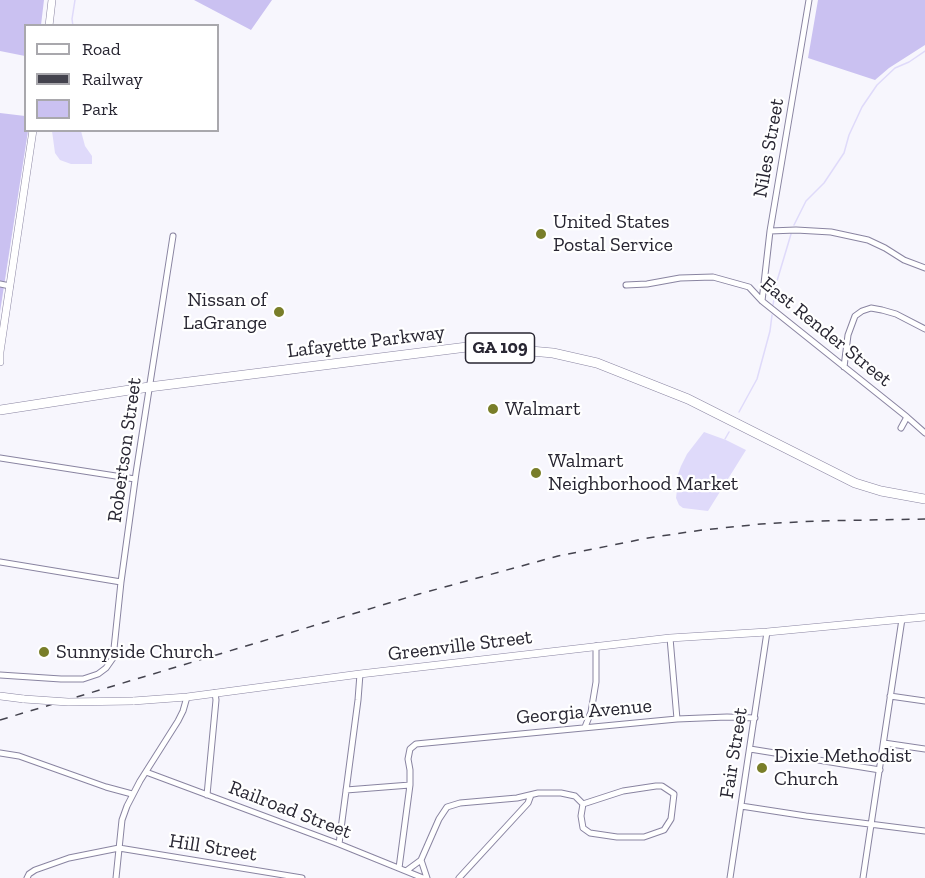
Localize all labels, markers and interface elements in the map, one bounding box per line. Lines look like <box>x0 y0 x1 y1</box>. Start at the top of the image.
legend <box>24 24 219 132</box>
text: Road <box>82 38 121 60</box>
text: Railway <box>82 68 143 90</box>
street label: Niles Street <box>748 96 790 200</box>
text: Park <box>82 98 118 120</box>
place label: United States Postal Service <box>553 210 673 257</box>
marker: United States Postal Service <box>534 227 548 241</box>
street label: East Render Street <box>756 272 896 392</box>
place label: Nissan of LaGrange <box>183 288 267 335</box>
marker: Nissan of LaGrange <box>272 305 286 319</box>
street label: Lafayette Parkway <box>286 320 446 364</box>
road number: GA 109 <box>466 333 534 363</box>
street label: Robertson Street <box>103 376 147 524</box>
place label: Walmart <box>505 397 581 421</box>
marker: Walmart <box>486 402 500 416</box>
place label: Walmart Neighborhood Market <box>548 449 738 496</box>
marker: Walmart Neighborhood Market <box>529 466 543 480</box>
street label: Greenville Street <box>387 625 533 667</box>
place label: Sunnyside Church <box>56 640 214 664</box>
marker: Sunnyside Church <box>37 645 51 659</box>
street label: Georgia Avenue <box>515 694 653 730</box>
street label: Fair Street <box>715 706 753 800</box>
place label: Dixie Methodist Church <box>774 744 912 791</box>
marker: Dixie Methodist Church <box>755 761 769 775</box>
street label: Railroad Street <box>225 776 355 844</box>
street label: Hill Street <box>167 829 259 867</box>

